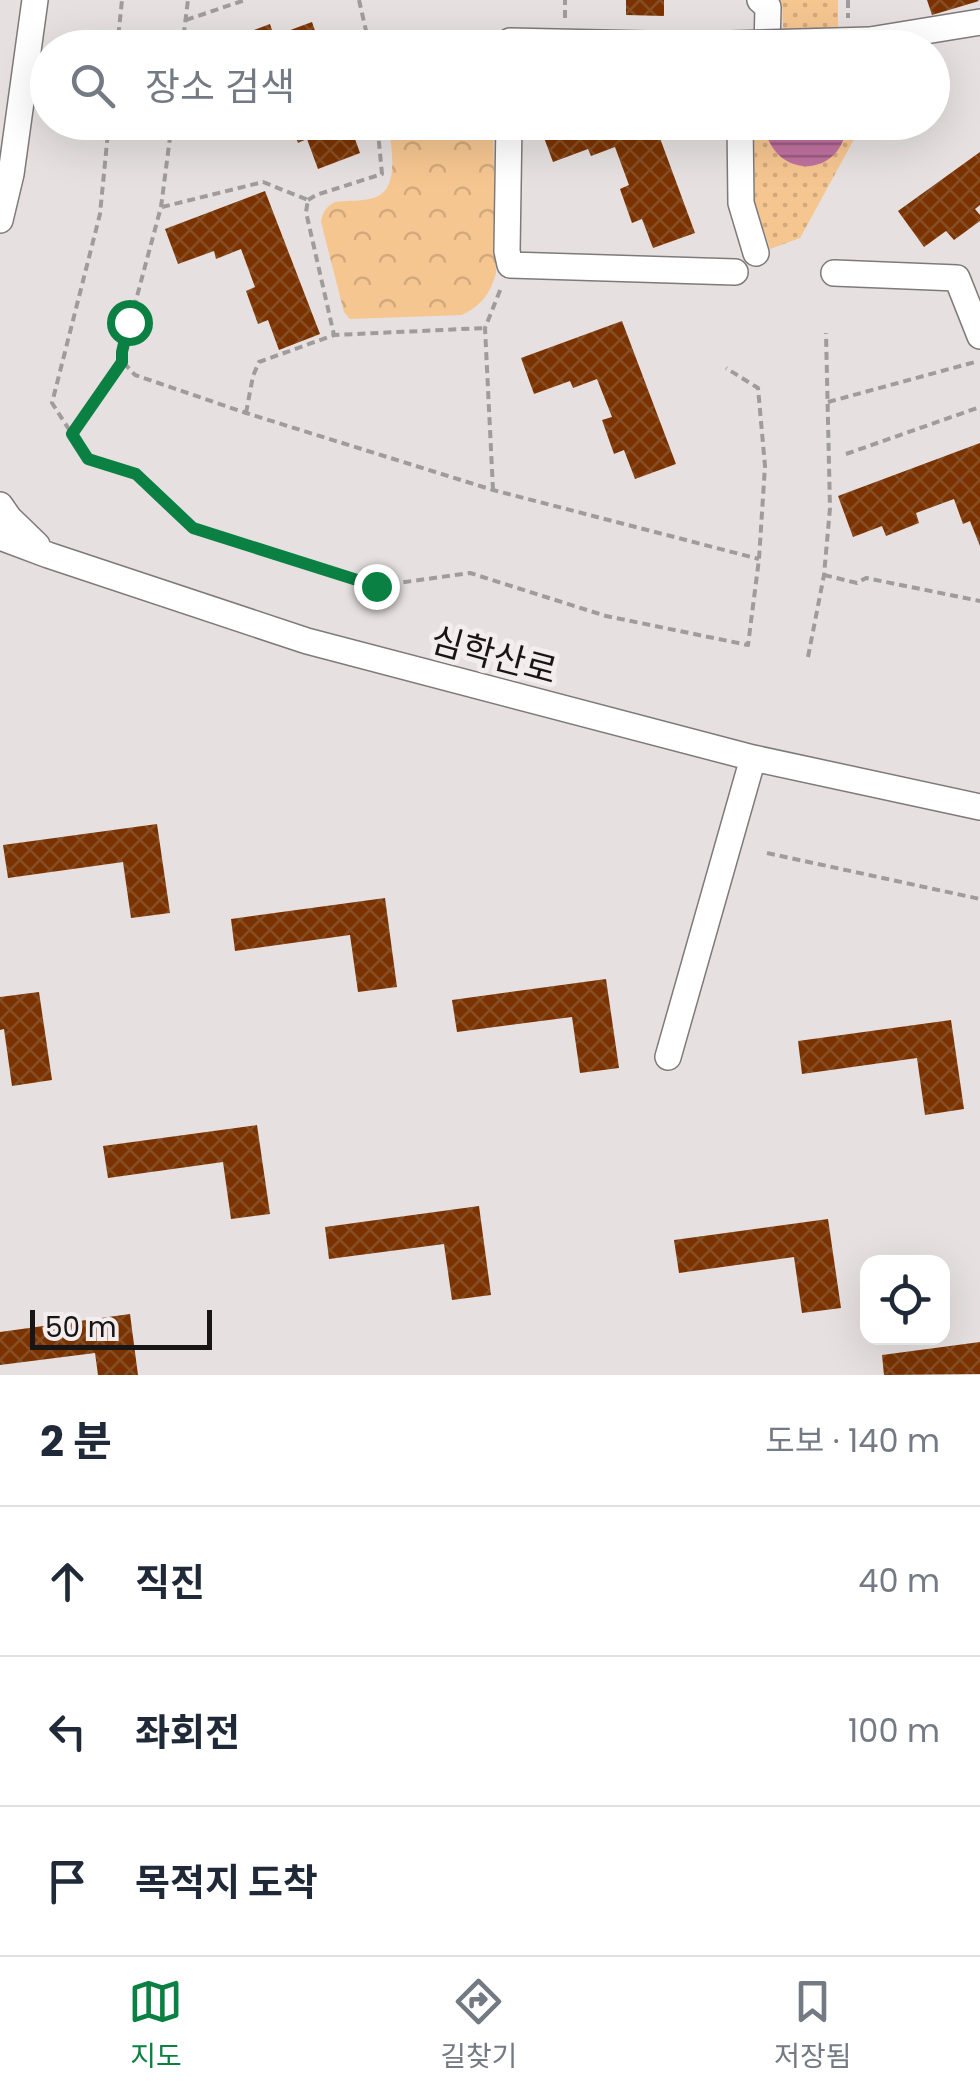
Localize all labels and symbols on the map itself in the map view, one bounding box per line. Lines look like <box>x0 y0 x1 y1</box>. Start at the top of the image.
route start <box>107 300 153 346</box>
route end <box>354 564 400 610</box>
street label: 심학산로 <box>425 615 563 695</box>
scale bar <box>30 1305 212 1350</box>

